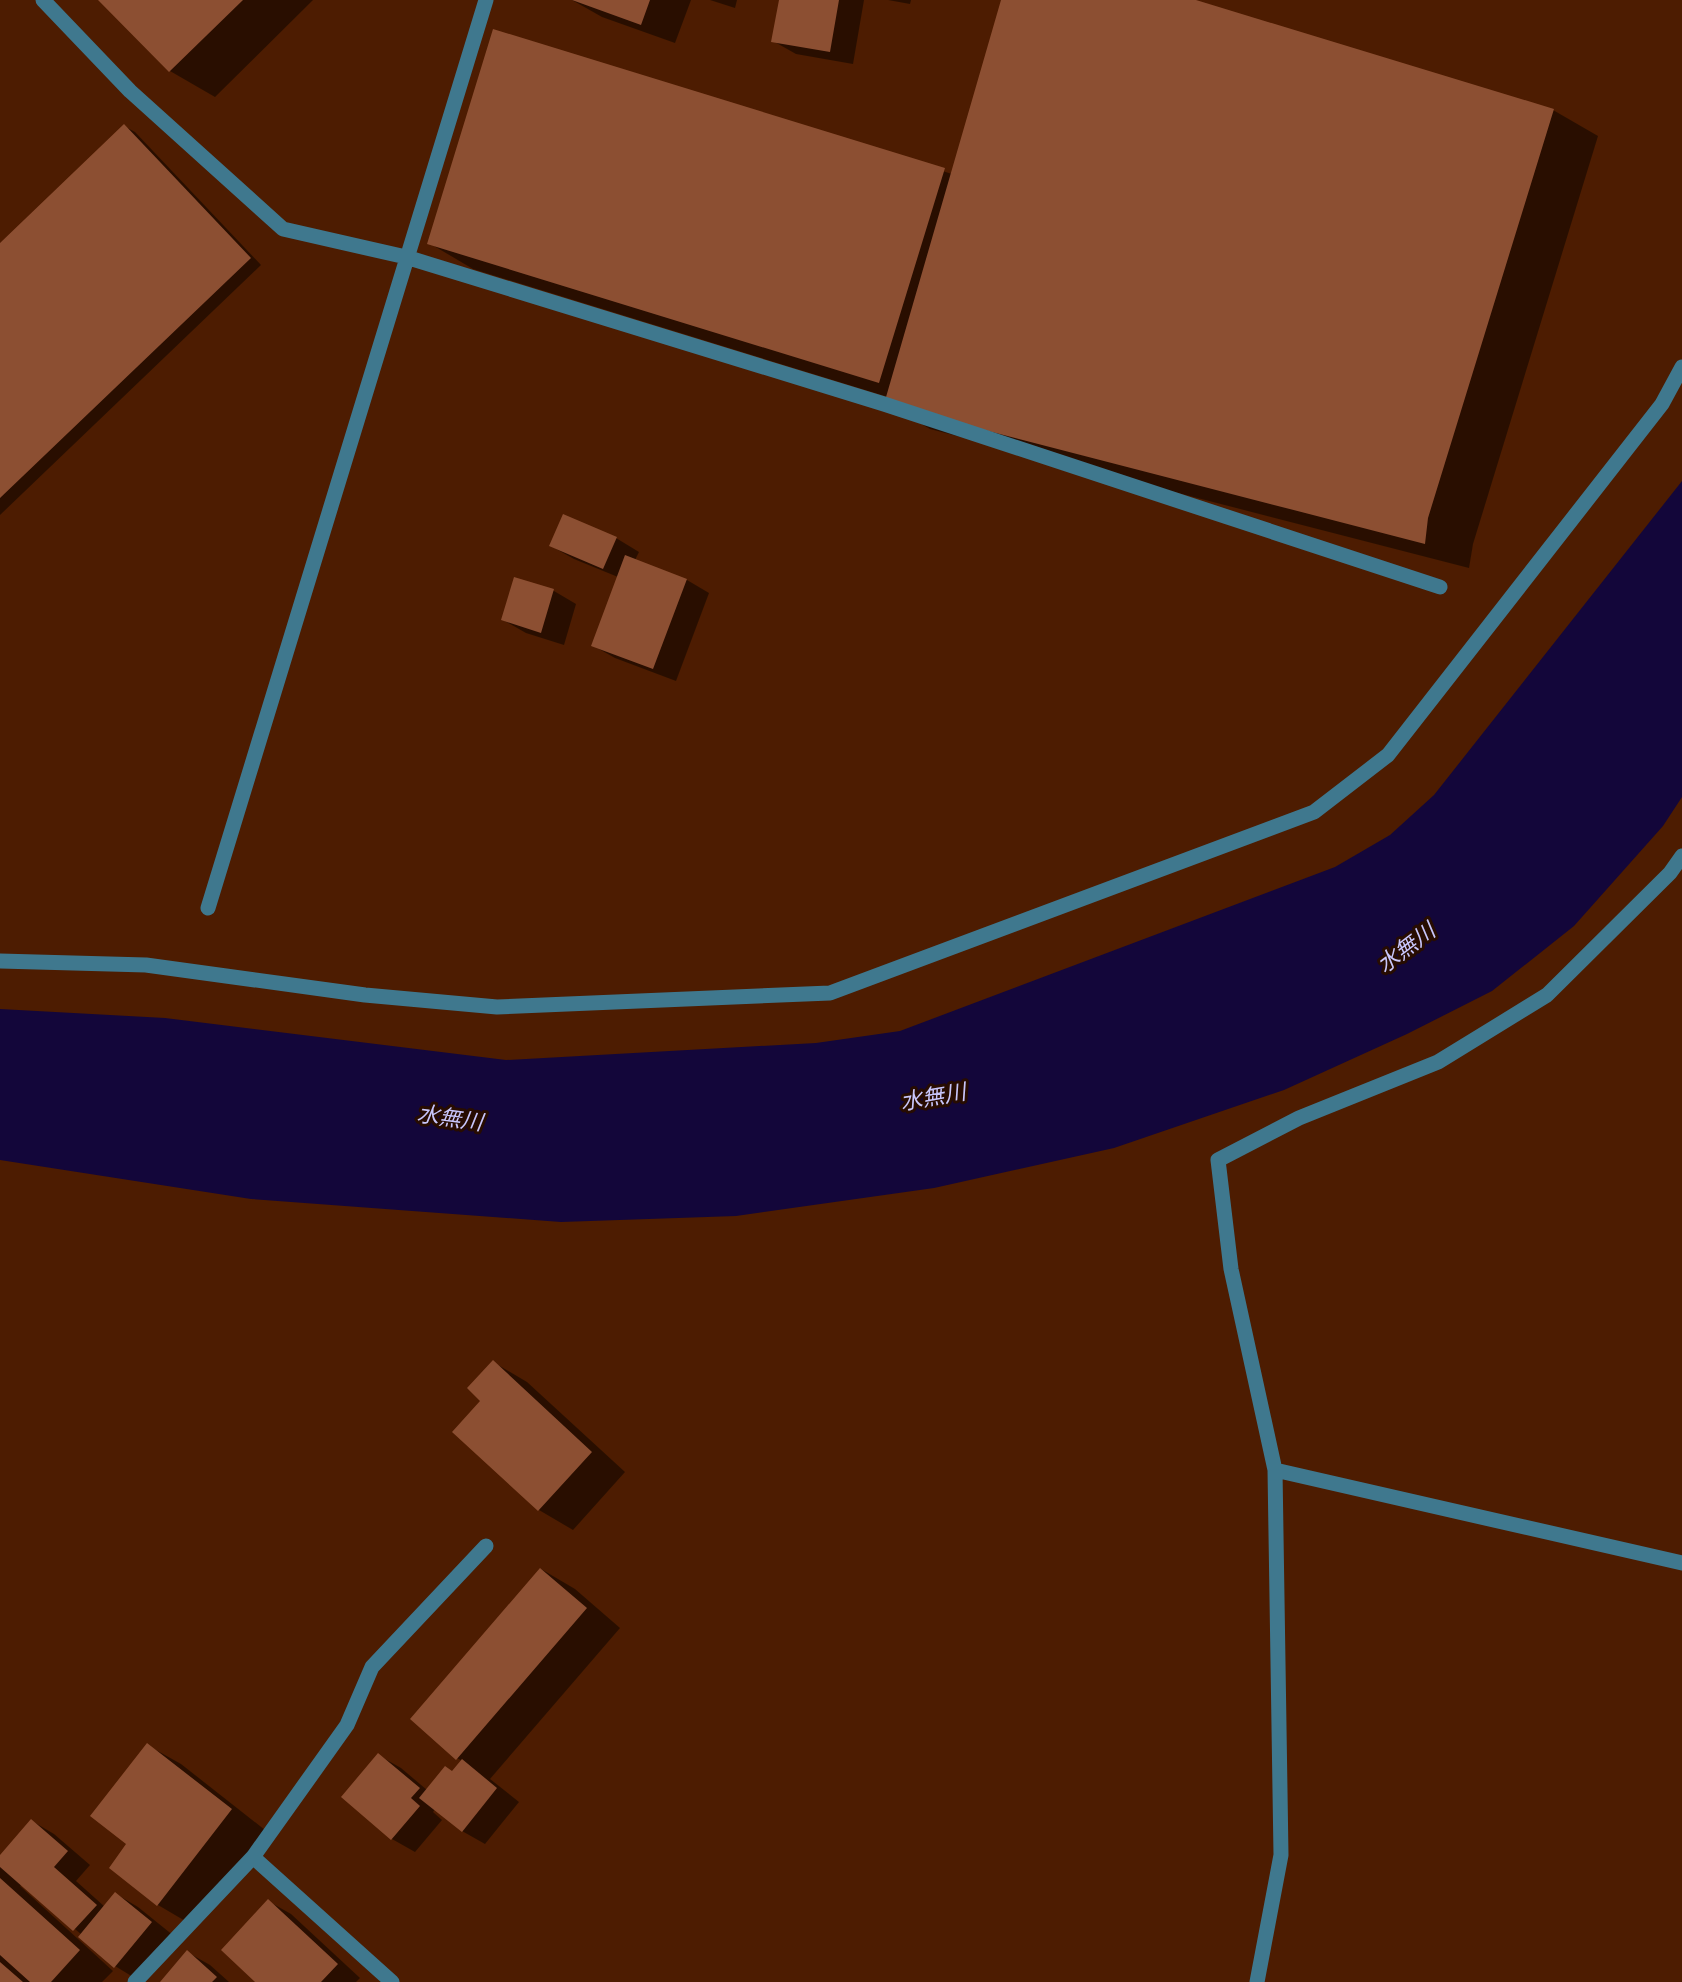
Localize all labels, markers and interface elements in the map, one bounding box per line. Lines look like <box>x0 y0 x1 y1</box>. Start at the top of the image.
water label: 水無川 <box>1372 917 1441 978</box>
water label: 水無川 <box>898 1079 970 1115</box>
water label: 水無川 <box>416 1101 486 1135</box>

